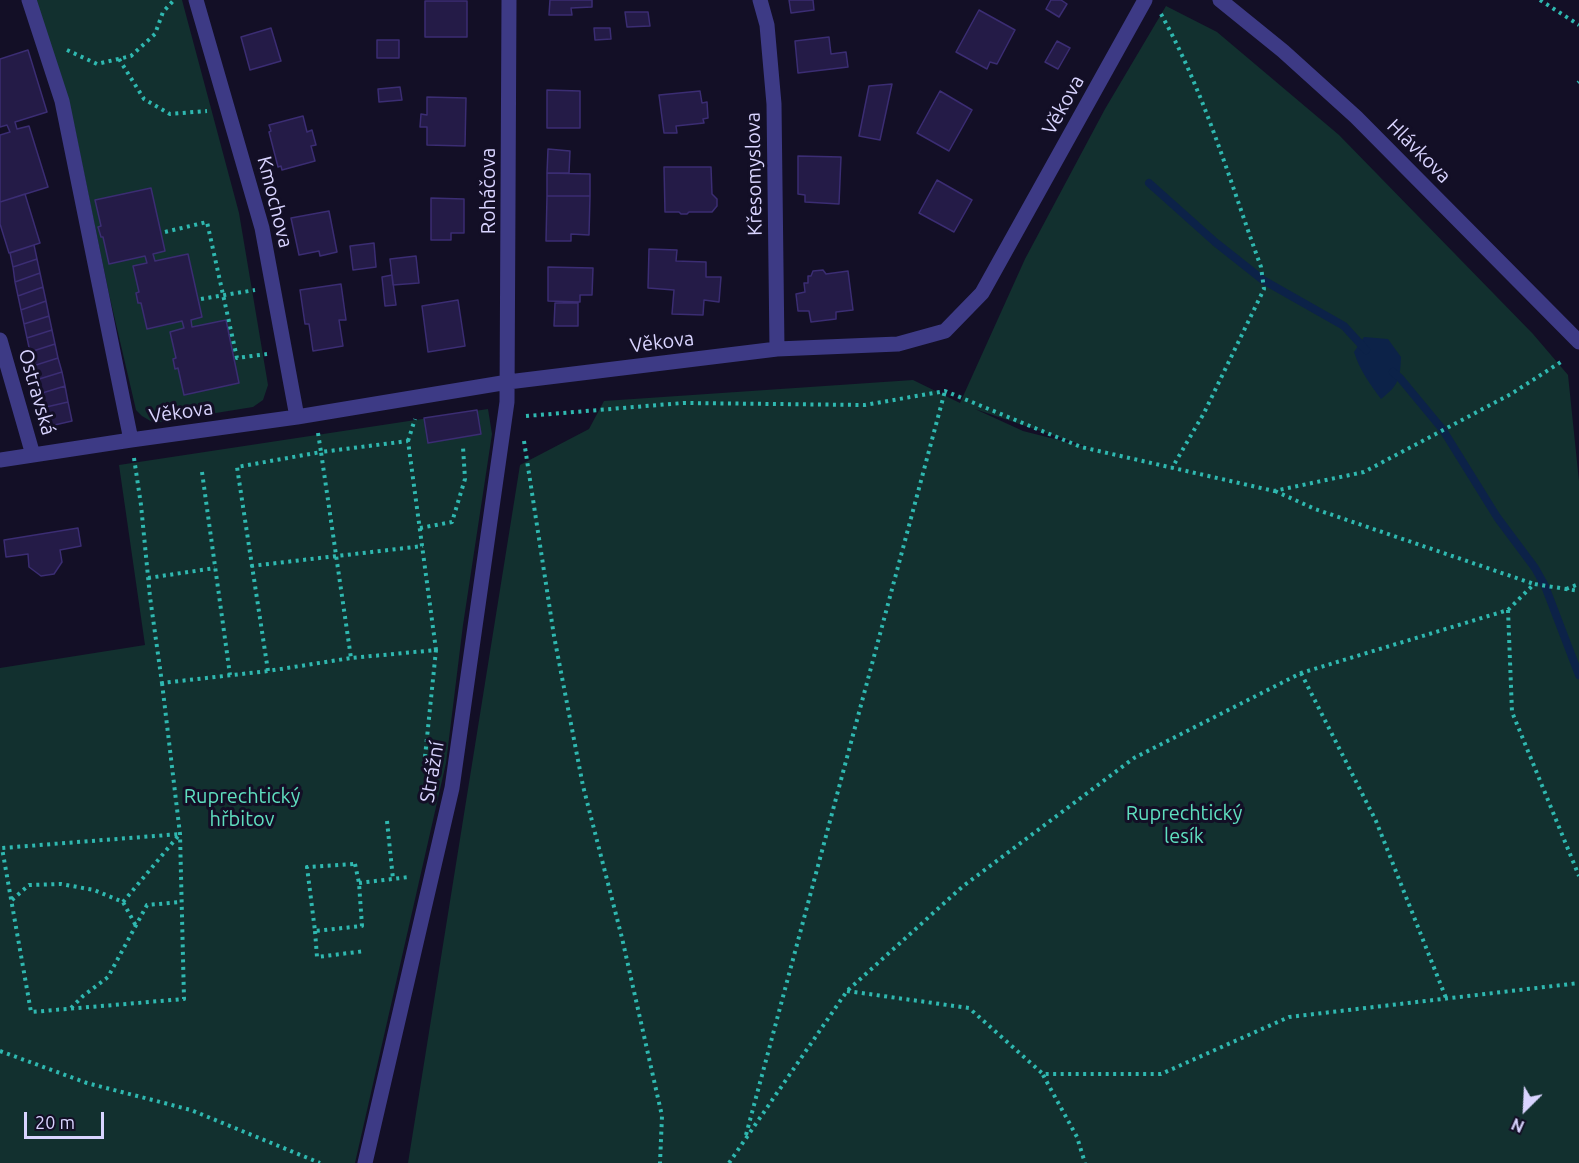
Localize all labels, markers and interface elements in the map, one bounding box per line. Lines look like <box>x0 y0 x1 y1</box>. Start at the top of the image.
street label: Věkova <box>1037 71 1089 139</box>
street label: Křesomyslova <box>741 112 767 236</box>
street label: Hlávkova <box>1382 114 1456 188</box>
street label: Roháčova <box>476 148 500 234</box>
street label: Kmochova <box>252 154 298 250</box>
street label: Věkova <box>629 326 695 358</box>
street label: Ostravská <box>13 346 61 438</box>
street label: Věkova <box>147 396 215 428</box>
street label: Strážní <box>415 740 449 804</box>
park label: Ruprechtický hřbitov <box>184 784 300 831</box>
park label: Ruprechtický lesík <box>1126 801 1242 848</box>
north arrow <box>1495 1079 1555 1139</box>
scale bar <box>27 1100 106 1138</box>
text: 20 m <box>35 1112 75 1132</box>
text: N <box>1509 1115 1527 1136</box>

